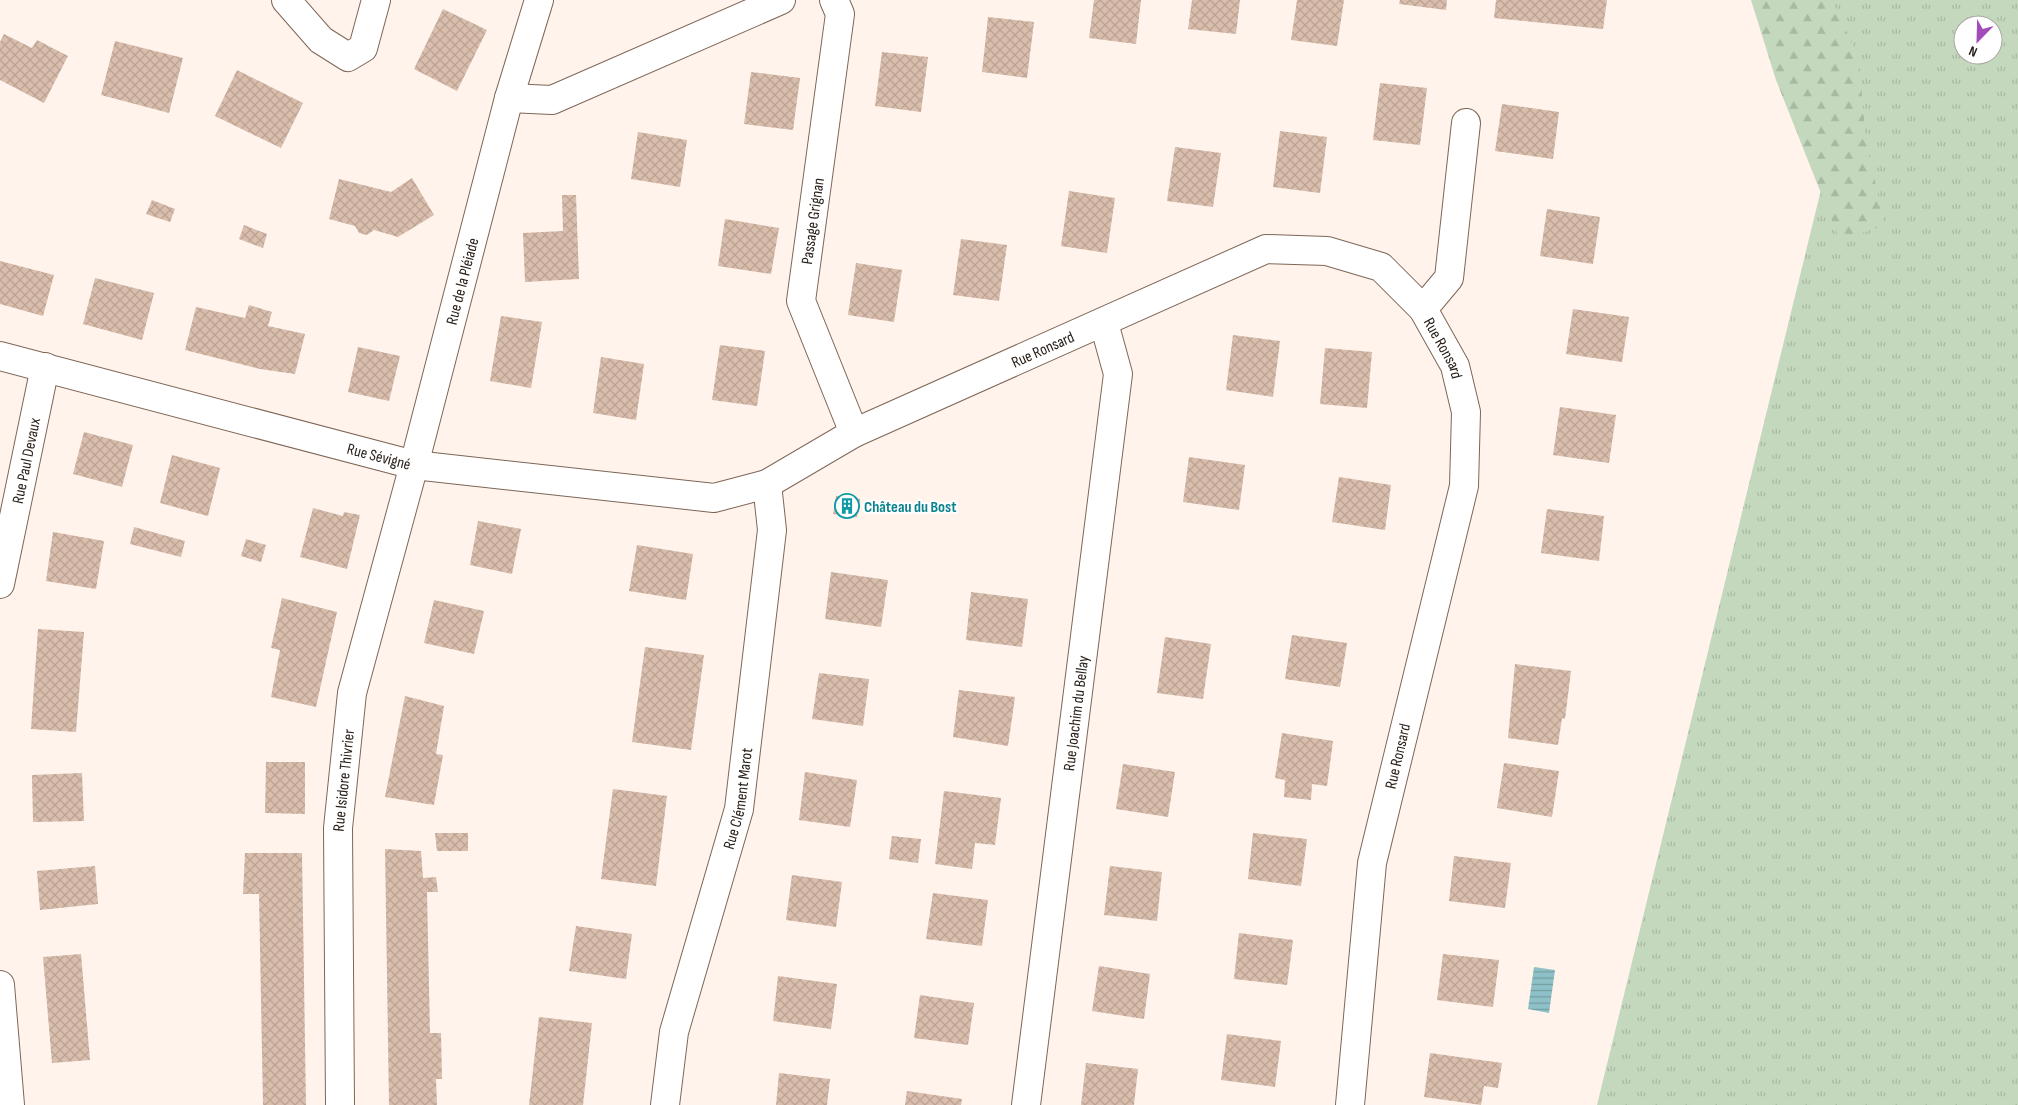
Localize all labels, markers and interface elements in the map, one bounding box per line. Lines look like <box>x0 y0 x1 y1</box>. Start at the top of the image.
north arrow <box>1953 15 2003 65</box>
text: N <box>1966 42 1980 61</box>
street label: Passage Grignan <box>798 177 829 266</box>
street label: Rue de la Pléiade <box>443 236 483 327</box>
street label: Rue Ronsard <box>1419 315 1466 381</box>
street label: Rue Ronsard <box>1009 328 1077 372</box>
street label: Rue Paul Devaux <box>9 416 45 505</box>
street label: Rue Sévigné <box>345 440 413 475</box>
building icon: Château du Bost <box>834 493 860 519</box>
place label: Château du Bost <box>864 498 956 517</box>
street label: Rue Joachim du Bellay <box>1060 655 1093 772</box>
street label: Rue Ronsard <box>1382 722 1415 791</box>
street label: Rue Isidore Thivrier <box>330 728 359 832</box>
street label: Rue Clément Marot <box>720 747 757 852</box>

